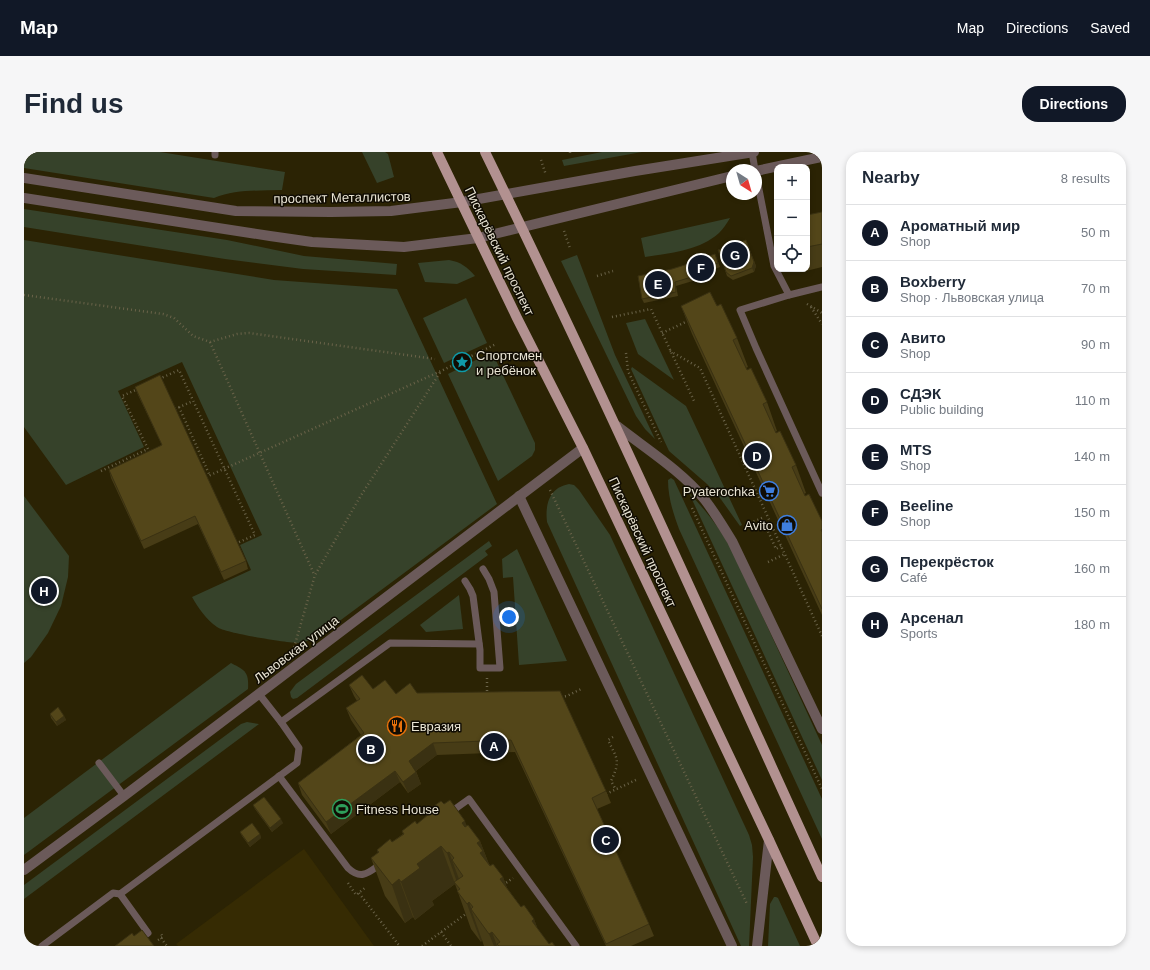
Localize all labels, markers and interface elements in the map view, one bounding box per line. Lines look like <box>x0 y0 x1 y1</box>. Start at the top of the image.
text: Map <box>20 17 58 38</box>
text: Map <box>957 20 984 36</box>
text: Directions <box>1006 20 1068 36</box>
text: Saved <box>1090 20 1130 36</box>
button: Directions <box>1022 86 1126 122</box>
text: Find us <box>24 88 124 119</box>
north arrow <box>726 164 762 200</box>
map controls <box>774 164 810 272</box>
button: + <box>774 164 810 200</box>
text: Nearby <box>862 168 920 187</box>
text: 8 results <box>1061 171 1110 186</box>
street label: Пискарёвский проспект <box>462 184 537 318</box>
street label: проспект Металлистов <box>273 189 411 206</box>
button: − <box>774 200 810 236</box>
text: Ароматный мир <box>900 217 1020 234</box>
text: A <box>870 225 880 240</box>
text: 50 m <box>1081 225 1110 240</box>
text: Shop <box>900 234 930 249</box>
button: locate <box>774 236 810 272</box>
pin: G <box>722 240 748 270</box>
pin: F <box>688 253 714 283</box>
pin: E <box>645 269 671 299</box>
text: Boxberry <box>900 273 966 290</box>
text: B <box>870 281 880 296</box>
text: 70 m <box>1081 281 1110 296</box>
text: Shop · Львовская улица <box>900 290 1044 305</box>
text: Авито <box>900 329 946 346</box>
text: C <box>870 337 880 352</box>
text: 90 m <box>1081 337 1110 352</box>
text: Shop <box>900 346 930 361</box>
place label: Спортсмен и ребёнок <box>476 348 542 378</box>
place icon: Спортсмен и ребёнок <box>451 351 473 373</box>
text: СДЭК <box>900 385 941 402</box>
text: D <box>870 393 880 408</box>
text: 110 m <box>1075 393 1110 408</box>
text: Public building <box>900 402 984 417</box>
pin: D <box>744 441 770 471</box>
text: MTS <box>900 441 932 458</box>
text: E <box>871 449 879 464</box>
text: 140 m <box>1074 449 1110 464</box>
text: Shop <box>900 458 930 473</box>
street label: Пискарёвский проспект <box>606 475 679 610</box>
supermarket icon: Pyaterochka <box>758 480 780 502</box>
place label: Pyaterochka <box>683 484 756 499</box>
text: Beeline <box>900 497 953 514</box>
text: F <box>871 505 879 520</box>
text: 150 m <box>1074 505 1110 520</box>
shop icon: Avito <box>776 514 798 536</box>
text: Shop <box>900 514 930 529</box>
place label: Avito <box>744 518 773 533</box>
text: Перекрёсток <box>900 553 994 570</box>
text: G <box>870 561 880 576</box>
text: 160 m <box>1074 561 1110 576</box>
text: Café <box>900 570 927 585</box>
pin: H <box>31 576 57 606</box>
your location <box>499 607 519 627</box>
text: Арсенал <box>900 609 964 626</box>
street label: Львовская улица <box>251 612 342 686</box>
text: H <box>870 617 880 632</box>
text: 180 m <box>1074 617 1110 632</box>
text: Sports <box>900 626 938 641</box>
restaurant icon: Евразия <box>386 715 408 737</box>
place label: Евразия <box>411 719 461 734</box>
pin: A <box>481 731 507 761</box>
pin: B <box>358 734 384 764</box>
sports icon: Fitness House <box>331 798 353 820</box>
place label: Fitness House <box>356 802 439 817</box>
pin: C <box>593 825 619 855</box>

